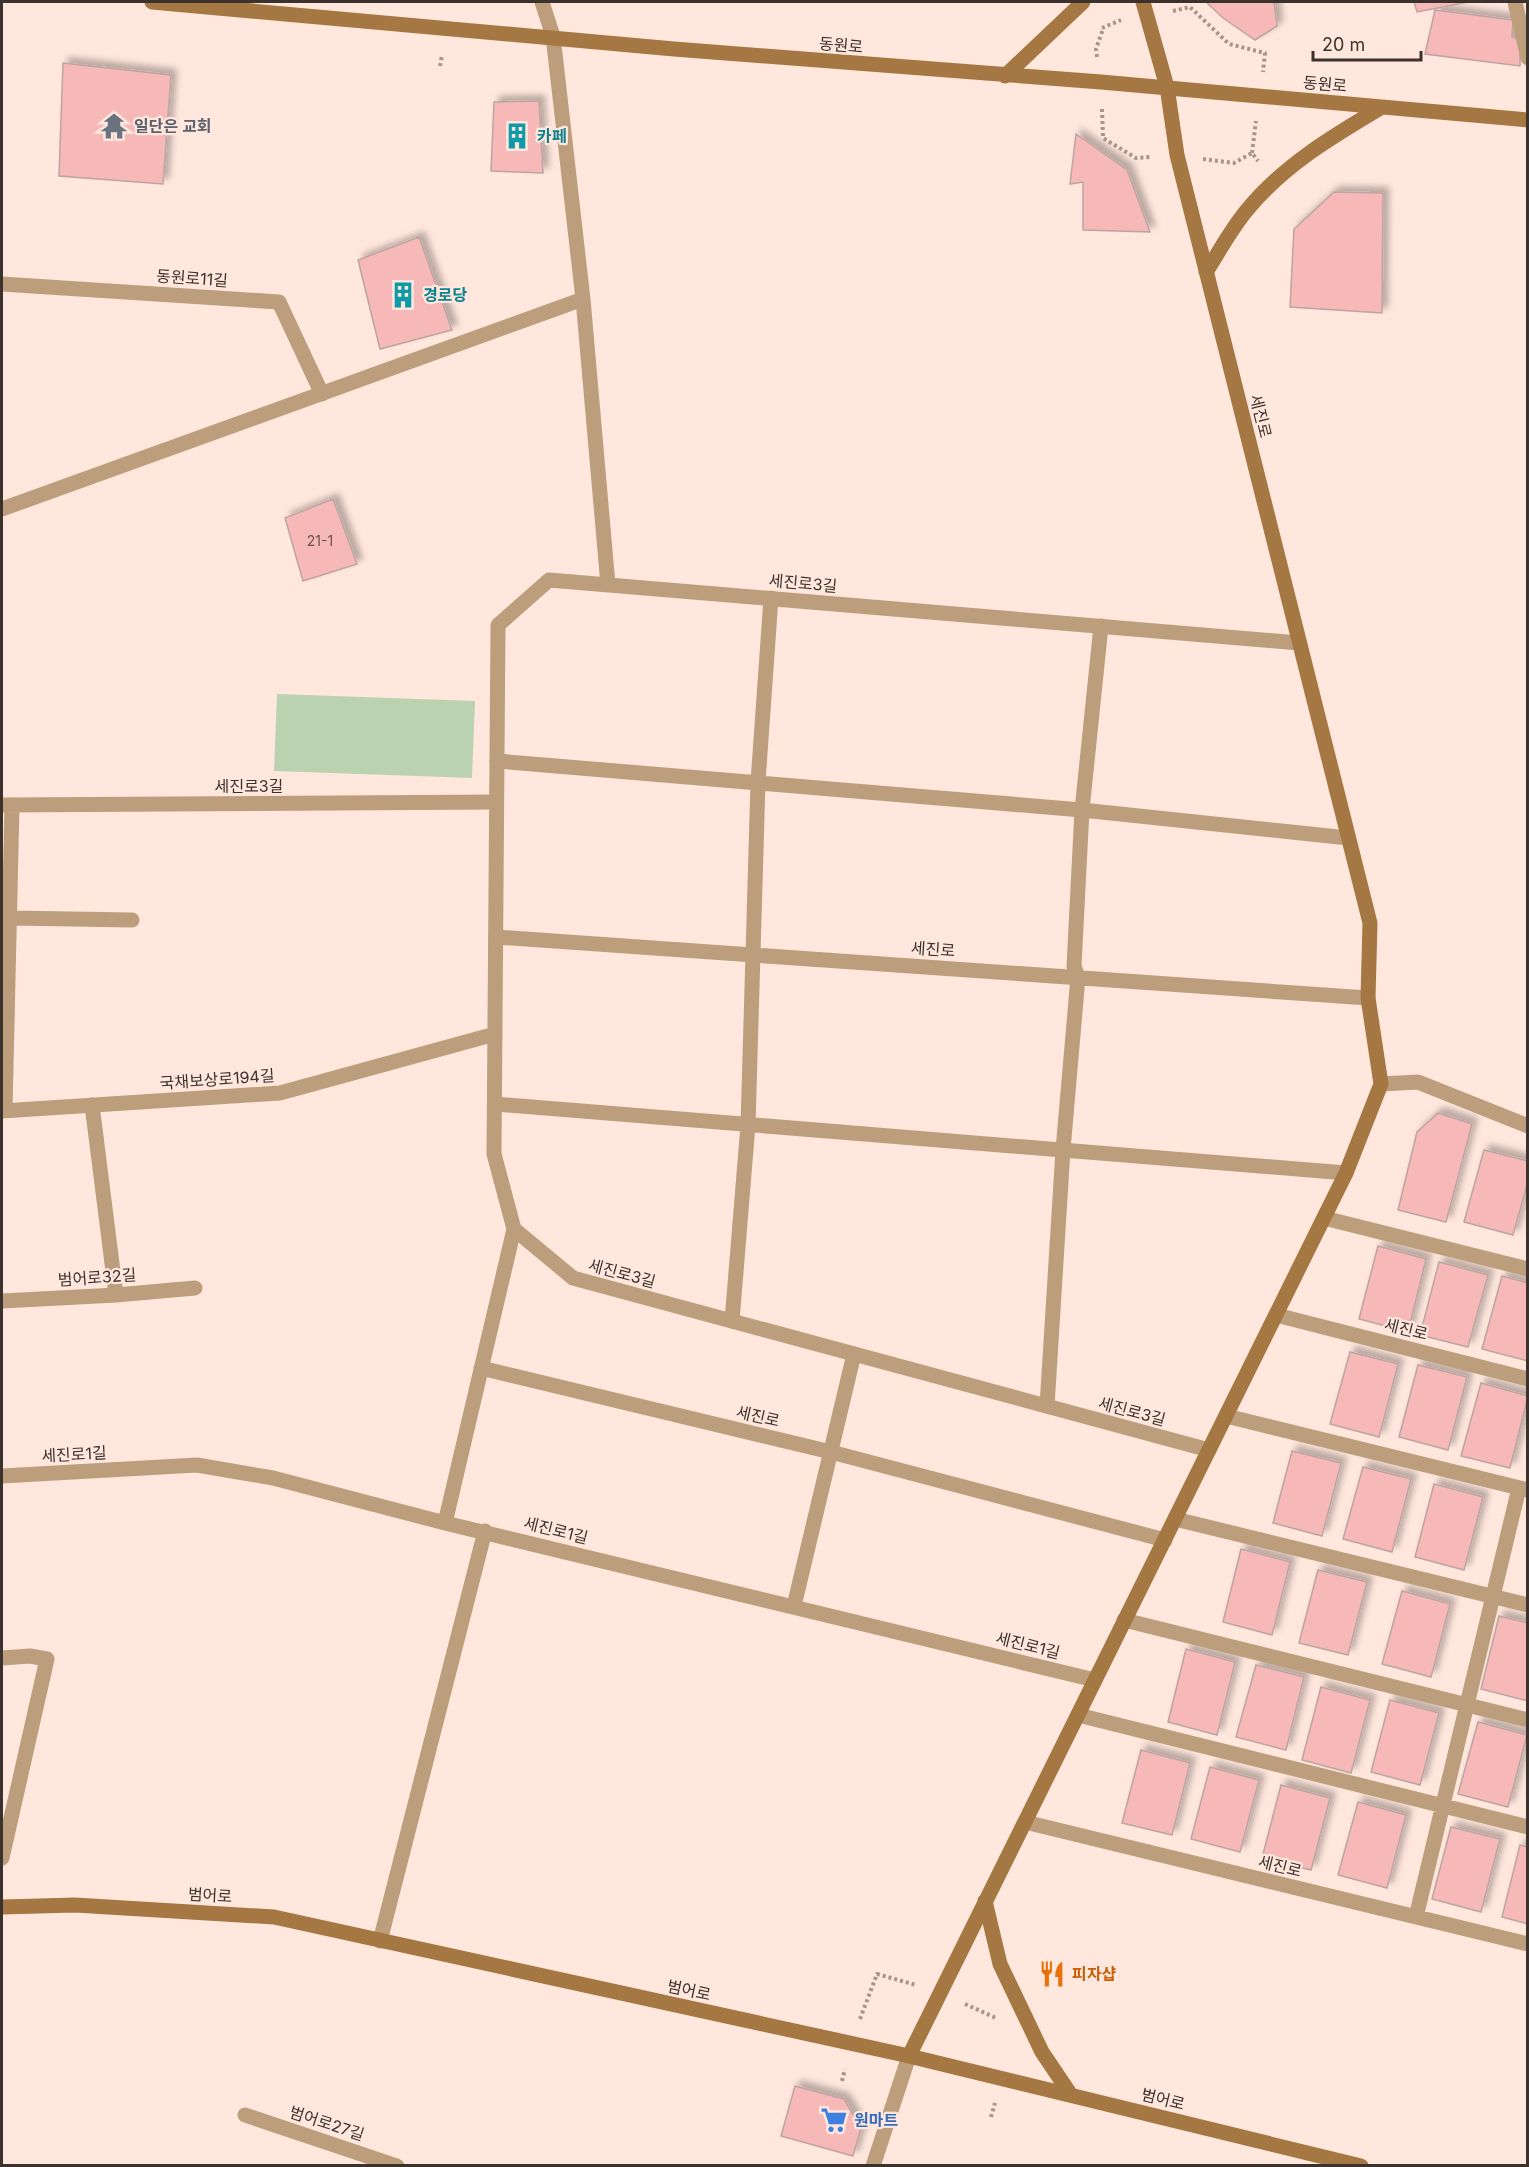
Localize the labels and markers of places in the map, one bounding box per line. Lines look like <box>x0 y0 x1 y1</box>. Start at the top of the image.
temple icon: 일단은 교회 <box>99 111 129 141</box>
place label: 일단은 교회 <box>134 116 211 136</box>
building icon: 카페 <box>502 121 532 151</box>
place label: 카페 <box>537 126 566 146</box>
building icon: 경로당 <box>388 280 418 310</box>
place label: 경로당 <box>423 285 467 305</box>
restaurant icon: 피자샵 <box>1037 1959 1067 1989</box>
place label: 피자샵 <box>1072 1964 1116 1984</box>
supermarket icon: 원마트 <box>819 2105 849 2135</box>
place label: 원마트 <box>854 2110 898 2130</box>

